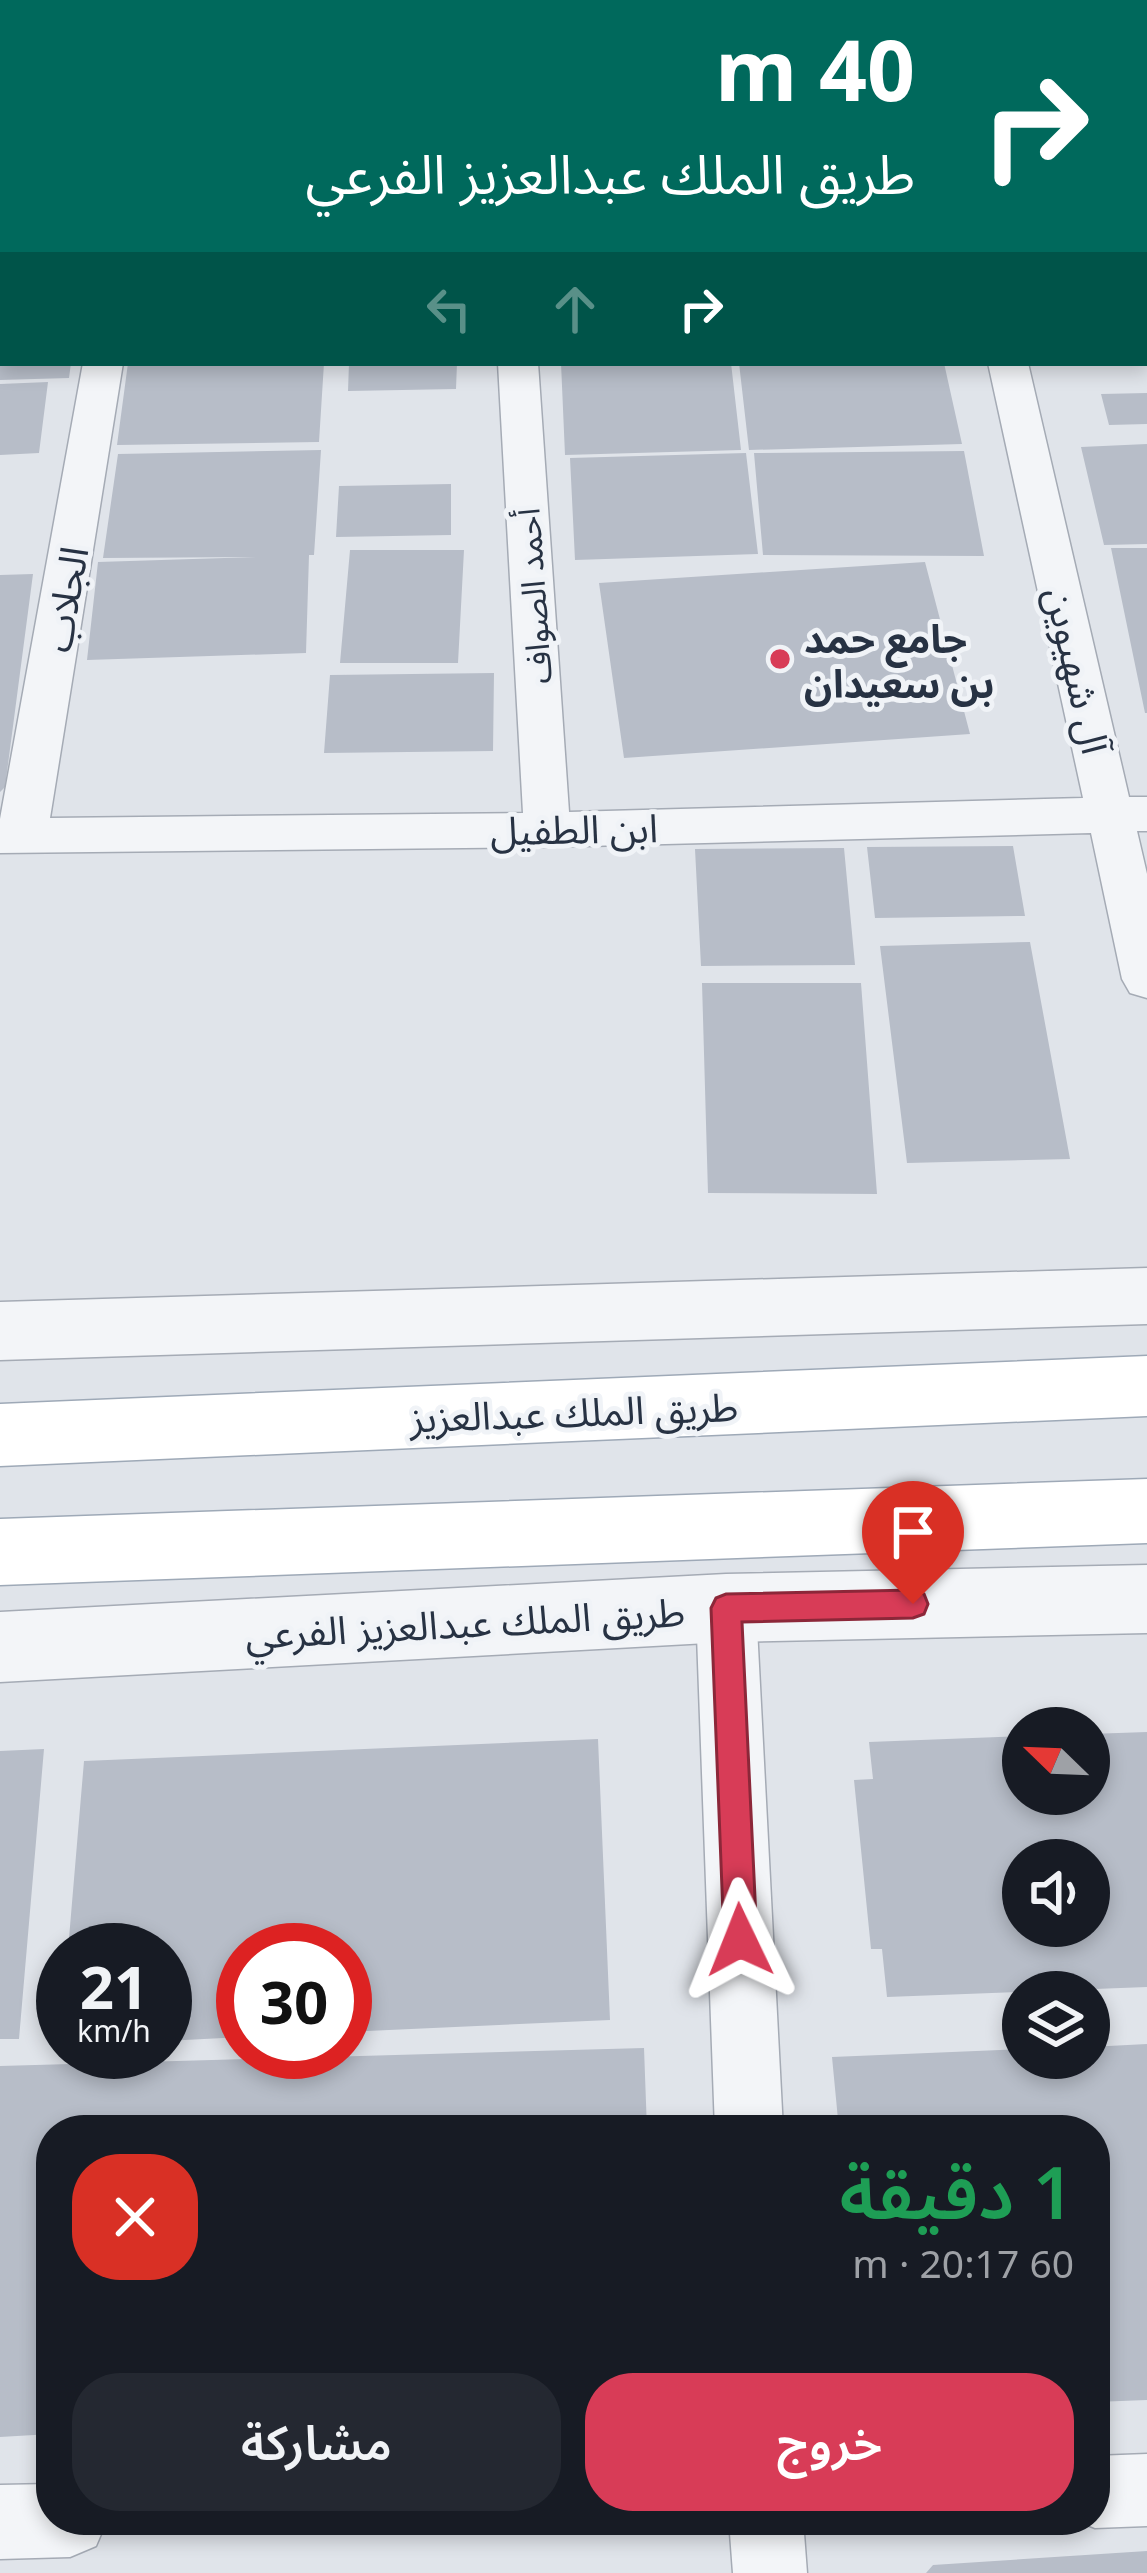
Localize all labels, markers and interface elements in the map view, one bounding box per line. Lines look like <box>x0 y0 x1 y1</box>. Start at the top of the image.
text: 40 m <box>715 11 915 126</box>
icon: right <box>957 48 1113 204</box>
text: طريق الملك عبدالعزيز الفرعي <box>305 136 915 210</box>
icon: left <box>416 276 482 342</box>
icon: ahead <box>542 276 608 342</box>
icon: right <box>668 276 734 342</box>
street label: أحمد الصواف <box>504 507 562 685</box>
street label: الجلاب <box>29 542 99 656</box>
street label: آل شهيوين <box>1034 581 1124 760</box>
place label: جامع حمد بن سعيدان <box>804 611 994 709</box>
marker: جامع حمد بن سعيدان <box>767 646 793 672</box>
street label: ابن الطفيل <box>490 800 658 856</box>
street label: طريق الملك عبدالعزيز <box>408 1379 739 1443</box>
pin <box>862 1481 964 1604</box>
icon: arrive <box>880 1499 946 1565</box>
street label: طريق الملك عبدالعزيز الفرعي <box>244 1584 686 1665</box>
north arrow <box>1002 1707 1110 1815</box>
map controls <box>1002 1707 1110 2079</box>
button: sound <box>1002 1839 1110 1947</box>
position arrow <box>677 1877 803 2003</box>
speed limit sign: 30 <box>216 1923 372 2079</box>
text: 21 <box>80 1945 148 2027</box>
button: layers <box>1002 1971 1110 2079</box>
text: km/h <box>77 2010 151 2051</box>
text: 1 دقيقة <box>839 2142 1074 2240</box>
button: close <box>72 2154 198 2280</box>
text: 60 m · 20:17 <box>852 2236 1074 2289</box>
button: مشاركة <box>72 2373 561 2511</box>
button: خروج <box>585 2373 1074 2511</box>

